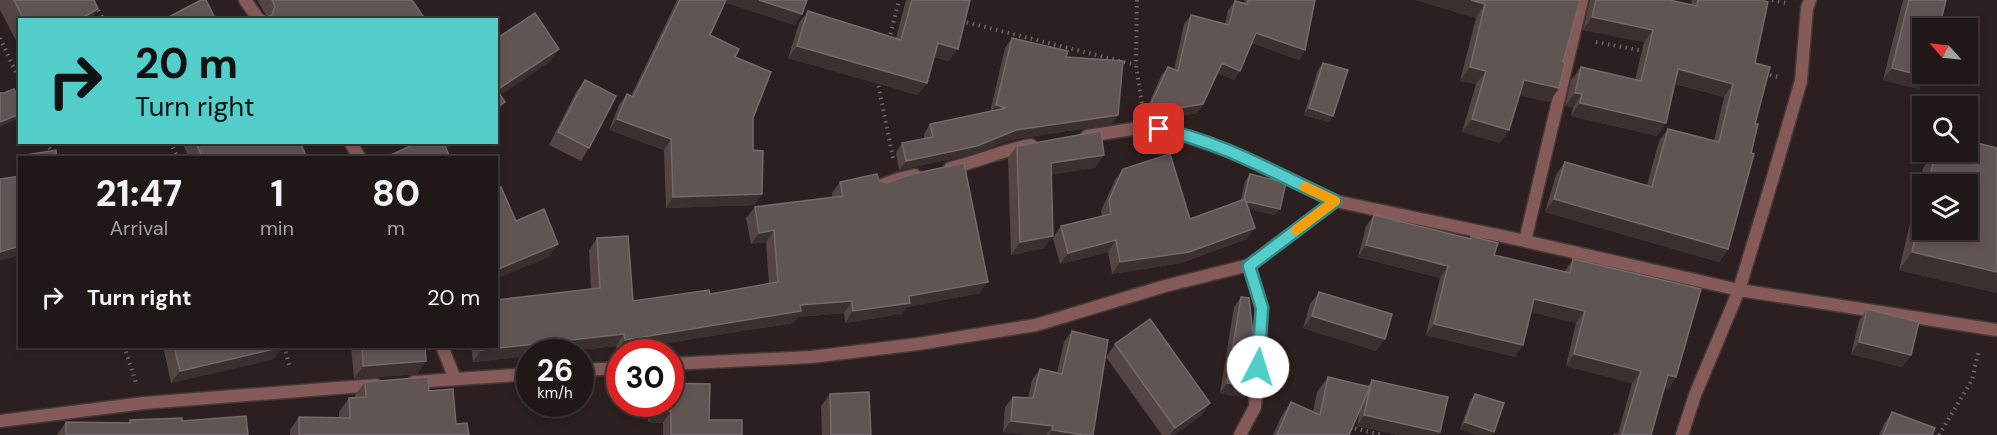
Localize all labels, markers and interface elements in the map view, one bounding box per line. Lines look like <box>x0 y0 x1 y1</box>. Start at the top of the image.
north arrow <box>1912 18 1978 84</box>
map controls <box>1912 18 1978 240</box>
text: 20 m <box>135 36 238 91</box>
icon: right <box>36 42 114 120</box>
text: Turn right <box>135 89 255 124</box>
button: search <box>1912 96 1978 162</box>
pin <box>1133 103 1184 154</box>
icon: arrive <box>1142 112 1175 145</box>
text: 21:47 <box>96 170 182 217</box>
text: 1 <box>270 170 284 217</box>
text: 80 <box>372 170 420 217</box>
button: layers <box>1912 174 1978 240</box>
text: Arrival <box>110 215 168 241</box>
text: min <box>260 215 294 241</box>
text: m <box>387 215 405 241</box>
icon: right <box>36 281 69 314</box>
text: Turn right <box>87 283 192 312</box>
text: 20 m <box>427 283 480 312</box>
position arrow <box>1226 335 1290 399</box>
speed limit sign: 30 <box>606 339 684 417</box>
text: 26 <box>537 351 573 390</box>
text: km/h <box>537 383 573 403</box>

